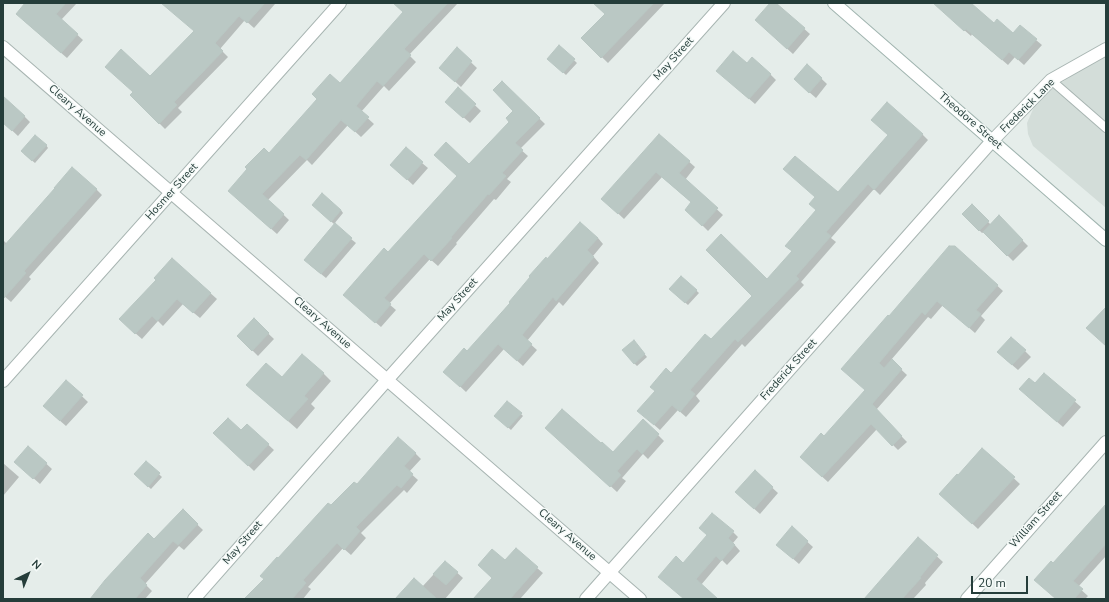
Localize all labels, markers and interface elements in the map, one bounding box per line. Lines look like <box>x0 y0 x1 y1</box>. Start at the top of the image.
street label: May Street <box>651 35 697 83</box>
street label: Frederick Lane <box>998 76 1058 136</box>
street label: Cleary Avenue <box>45 82 109 140</box>
street label: Theodore Street <box>936 90 1004 152</box>
street label: Hosmer Street <box>143 161 201 223</box>
street label: May Street <box>435 276 481 324</box>
street label: Cleary Avenue <box>290 294 354 352</box>
street label: Frederick Street <box>758 337 820 403</box>
street label: William Street <box>1007 489 1065 551</box>
street label: Cleary Avenue <box>535 506 599 564</box>
street label: May Street <box>220 518 266 568</box>
north arrow <box>8 554 48 594</box>
text: N <box>28 557 45 573</box>
scale bar <box>973 568 1030 594</box>
text: 20 m <box>978 575 1006 591</box>

